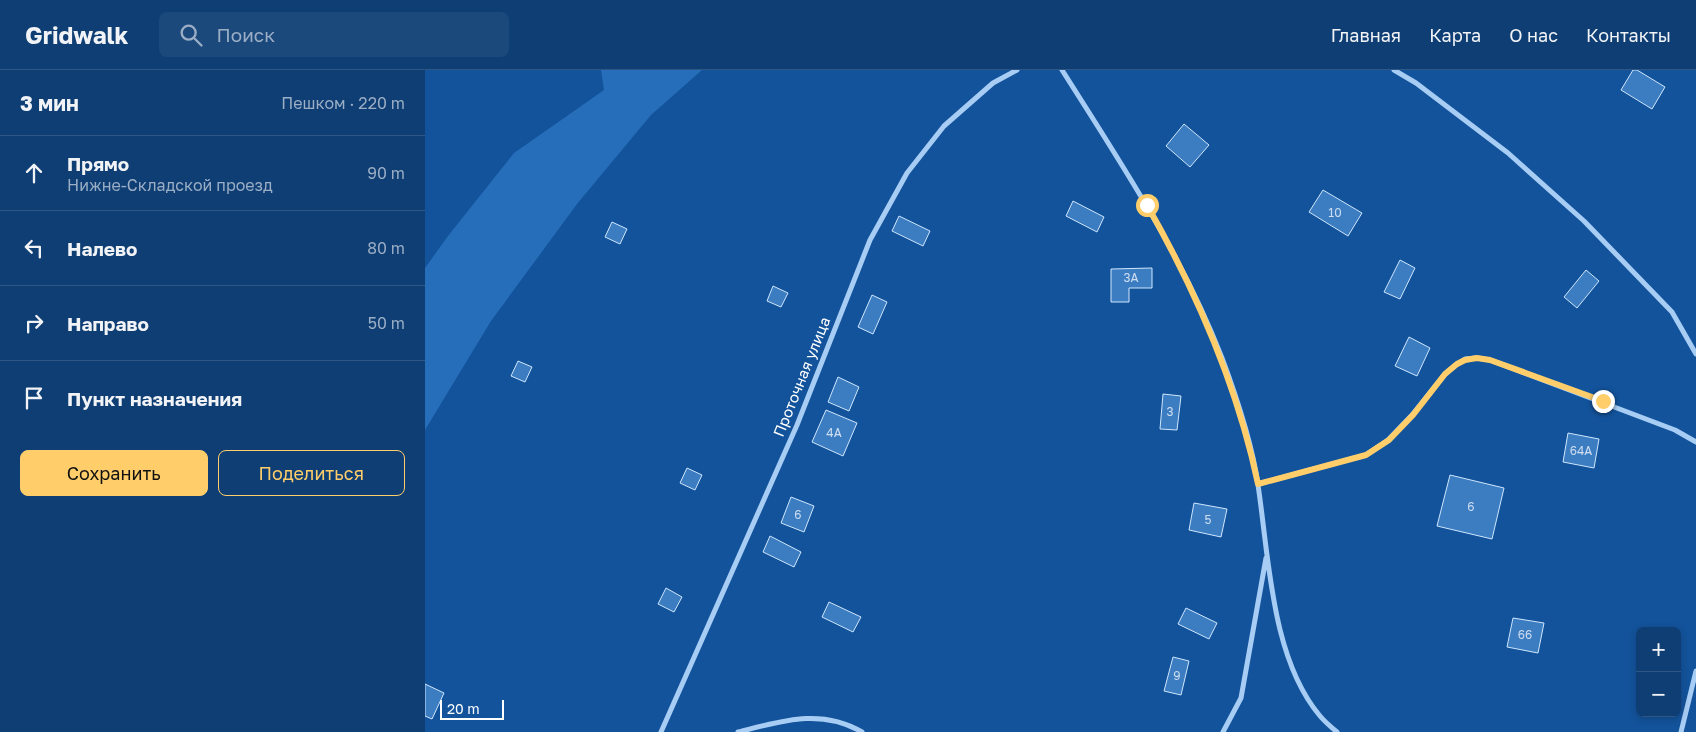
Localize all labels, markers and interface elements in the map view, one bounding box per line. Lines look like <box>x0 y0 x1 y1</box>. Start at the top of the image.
search box <box>159 12 509 57</box>
text: Gridwalk <box>25 20 129 49</box>
icon: search <box>177 21 205 49</box>
text: Поиск <box>217 23 275 46</box>
text: Главная <box>1331 24 1401 46</box>
text: Карта <box>1429 24 1481 46</box>
text: О нас <box>1509 24 1558 46</box>
text: Контакты <box>1586 24 1671 46</box>
text: 3 мин <box>20 90 79 116</box>
text: Пешком · 220 m <box>281 93 405 113</box>
text: Прямо <box>67 152 129 175</box>
icon: ahead <box>20 159 48 187</box>
text: 90 m <box>367 163 405 183</box>
text: Нижне-Складской проезд <box>67 175 273 195</box>
route start <box>1136 194 1159 217</box>
house number: 10 <box>1328 205 1342 220</box>
icon: left <box>20 234 48 262</box>
text: Налево <box>67 237 137 260</box>
text: 80 m <box>367 238 405 258</box>
house number: 3А <box>1123 270 1139 285</box>
icon: right <box>20 309 48 337</box>
text: Направо <box>67 312 149 335</box>
text: 50 m <box>368 313 405 333</box>
street label: Проточная улица <box>769 314 833 439</box>
icon: arrive <box>20 384 48 412</box>
text: Пункт назначения <box>67 387 242 410</box>
route end <box>1592 390 1615 413</box>
house number: 3 <box>1166 404 1174 419</box>
house number: 4А <box>826 425 842 440</box>
house number: 64А <box>1570 443 1592 458</box>
button: Сохранить <box>20 450 208 496</box>
button: Поделиться <box>218 450 405 496</box>
house number: 6 <box>1467 499 1475 514</box>
house number: 6 <box>794 507 802 522</box>
house number: 5 <box>1205 512 1212 527</box>
house number: 66 <box>1518 627 1532 642</box>
map controls <box>1636 627 1681 717</box>
button: + <box>1636 627 1681 672</box>
house number: 9 <box>1173 668 1181 683</box>
button: − <box>1636 672 1681 717</box>
scale bar <box>440 697 504 720</box>
text: 20 m <box>447 700 480 717</box>

